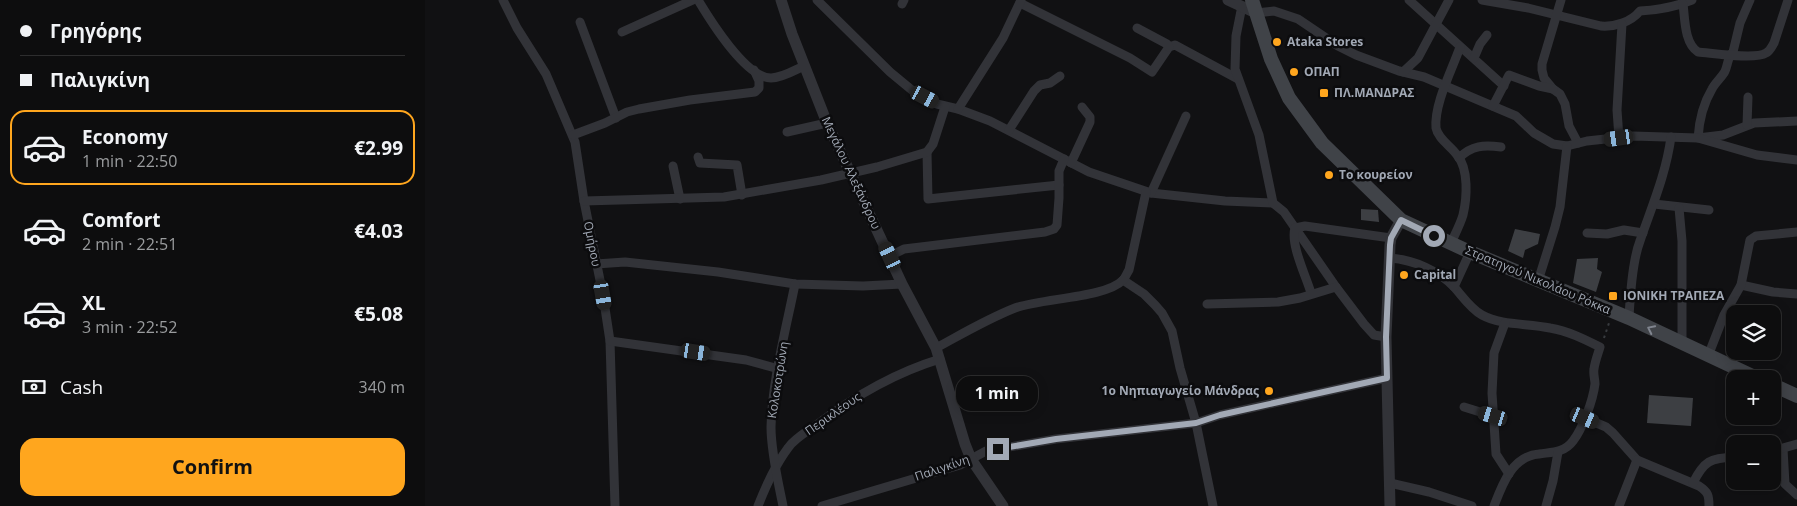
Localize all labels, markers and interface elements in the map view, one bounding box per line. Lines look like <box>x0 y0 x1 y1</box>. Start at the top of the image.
text: Γρηγόρης <box>50 18 141 44</box>
place label: Ataka Stores <box>1287 33 1363 50</box>
marker: Ataka Stores <box>1271 36 1283 48</box>
place label: ΟΠΑΠ <box>1304 63 1340 80</box>
marker: ΟΠΑΠ <box>1288 66 1300 78</box>
text: Παλιγκίνη <box>50 67 150 93</box>
car <box>908 83 941 111</box>
place label: ΠΛ.ΜΑΝΔΡΑΣ <box>1334 84 1414 101</box>
marker: ΠΛ.ΜΑΝΔΡΑΣ <box>1318 87 1330 99</box>
street label: Μεγάλου Αλεξάνδρου <box>818 114 885 232</box>
text: Economy <box>82 124 168 150</box>
icon: car <box>22 125 67 170</box>
car <box>1603 128 1634 148</box>
text: €2.99 <box>354 135 403 161</box>
text: 1 min · 22:50 <box>82 150 177 172</box>
place label: Το κουρείον <box>1339 166 1413 183</box>
marker: Το κουρείον <box>1323 169 1335 181</box>
text: Comfort <box>82 207 161 233</box>
icon: car <box>22 208 67 253</box>
text: €4.03 <box>354 218 403 244</box>
street label: Ομήρου <box>580 220 605 268</box>
route start <box>1423 225 1445 247</box>
text: 2 min · 22:51 <box>82 233 177 255</box>
car <box>876 239 903 273</box>
street label: Στρατηγού Νικολάου Ρόκκα <box>1463 241 1614 318</box>
place label: Capital <box>1414 266 1456 283</box>
marker: Capital <box>1398 269 1410 281</box>
car <box>593 279 612 311</box>
place label: ΙΟΝΙΚΗ ΤΡΑΠΕΖΑ <box>1623 287 1725 304</box>
text: XL <box>82 290 105 316</box>
marker: ΙΟΝΙΚΗ ΤΡΑΠΕΖΑ <box>1607 290 1619 302</box>
icon: car <box>22 291 67 336</box>
text: €5.08 <box>354 301 403 327</box>
map controls <box>1726 305 1781 490</box>
button: layers <box>1726 305 1781 360</box>
text: 3 min · 22:52 <box>82 316 177 338</box>
one-way arrow <box>1647 324 1656 335</box>
street label: Κολοκοτρώνη <box>763 340 792 420</box>
car <box>680 342 711 362</box>
button: + <box>1726 370 1781 425</box>
icon: cash <box>20 373 48 401</box>
text: Cash <box>60 374 103 400</box>
text: 340 m <box>359 376 405 398</box>
callout: 1 min <box>957 376 1039 412</box>
text: 1 min <box>975 382 1019 404</box>
place label: 1ο Νηπιαγωγείο Μάνδρας <box>1102 382 1259 399</box>
marker: 1ο Νηπιαγωγείο Μάνδρας <box>1263 385 1275 397</box>
street label: Περικλέους <box>801 388 864 439</box>
car <box>1476 404 1509 428</box>
car <box>1568 405 1601 431</box>
button: − <box>1726 435 1781 490</box>
button: Confirm <box>20 438 405 496</box>
route end <box>987 438 1009 460</box>
street label: Παλιγκίνη <box>912 450 972 485</box>

